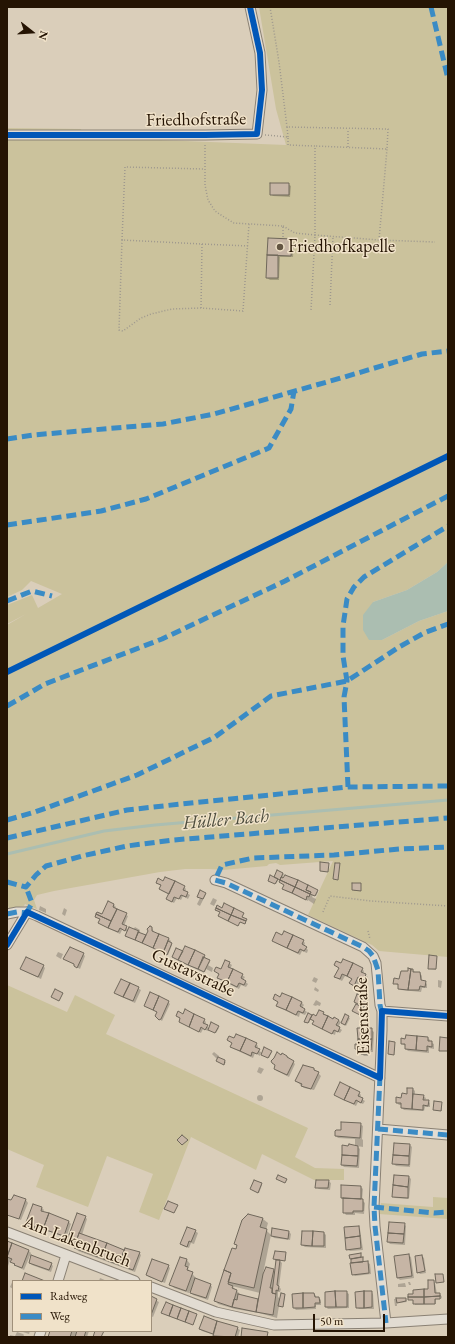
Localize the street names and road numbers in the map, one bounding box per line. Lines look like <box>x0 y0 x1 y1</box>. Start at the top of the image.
street label: Friedhofstraße <box>146 108 246 132</box>
street label: Gustavstraße <box>148 944 238 1002</box>
street label: Eisenstraße <box>351 977 375 1055</box>
street label: Am Lakenbruch <box>20 1211 134 1273</box>

